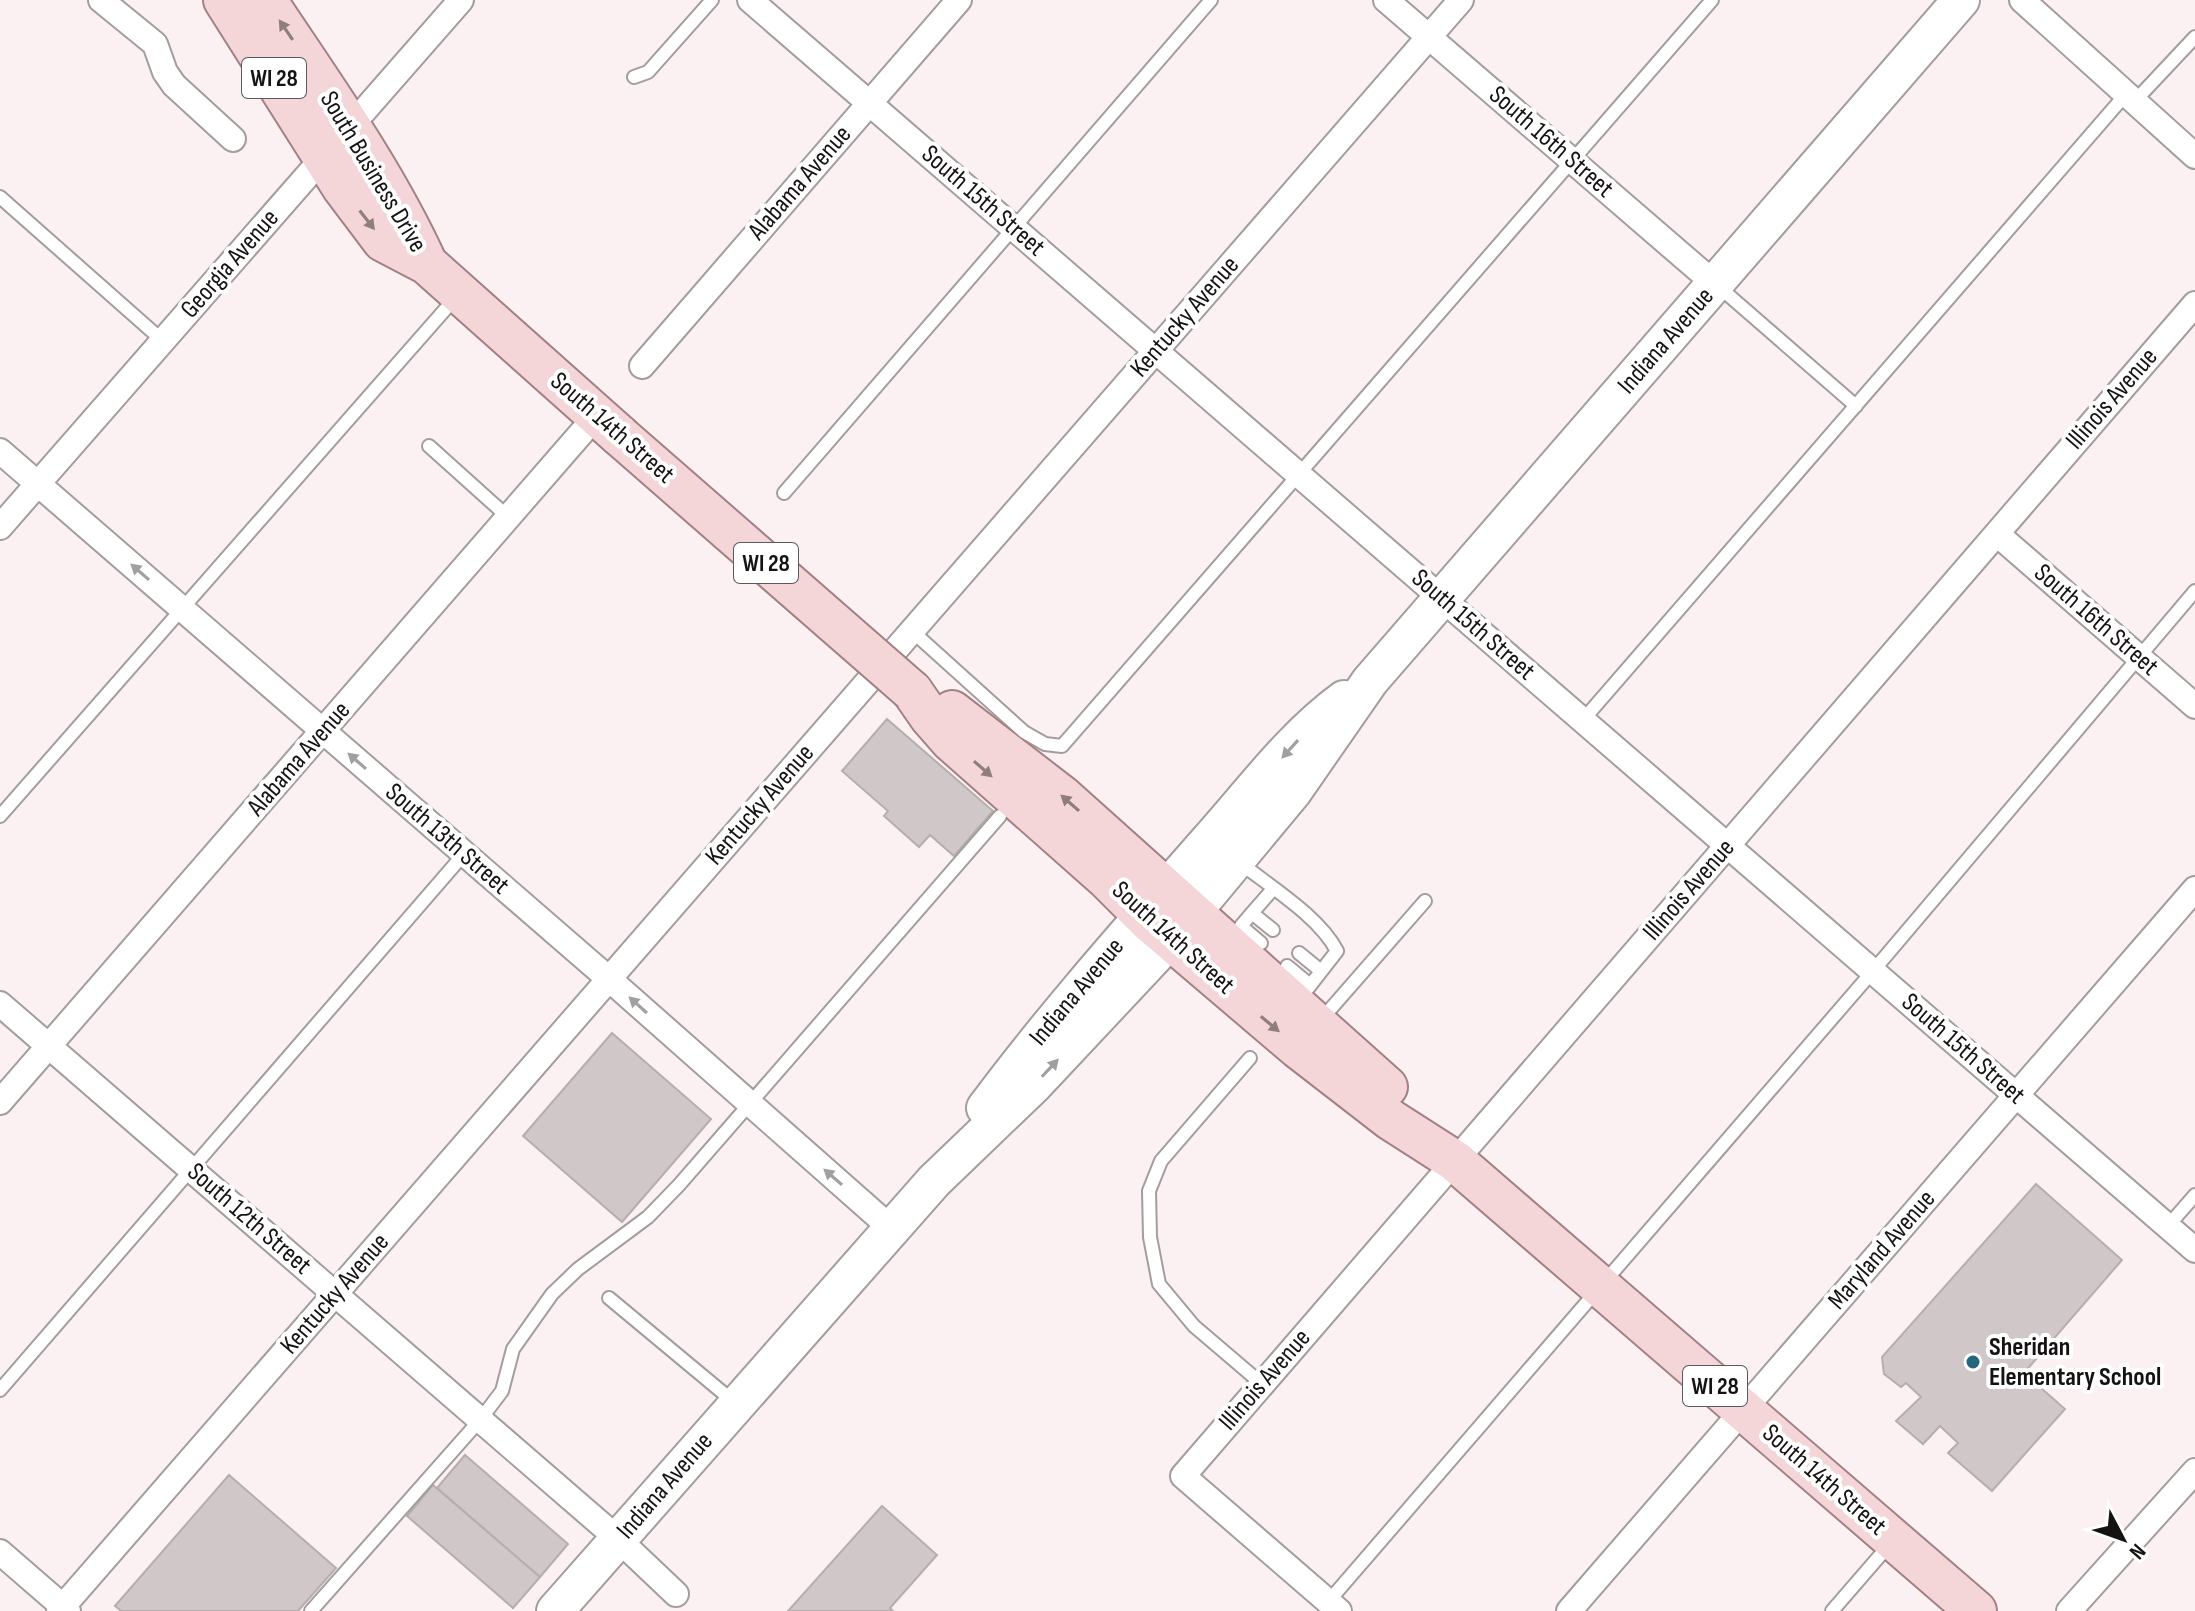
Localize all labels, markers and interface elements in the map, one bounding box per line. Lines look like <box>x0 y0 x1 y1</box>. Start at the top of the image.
one-way arrow <box>278 19 293 40</box>
road number: WI 28 <box>242 58 306 98</box>
street label: South 16th Street <box>1483 80 1620 204</box>
street label: South Business Drive <box>313 86 433 258</box>
street label: Alabama Avenue <box>741 119 858 247</box>
street label: South 15th Street <box>915 139 1051 263</box>
street label: Georgia Avenue <box>174 203 286 325</box>
one-way arrow <box>358 210 374 230</box>
street label: Kentucky Avenue <box>1124 250 1246 384</box>
street label: Indiana Avenue <box>1611 281 1721 401</box>
street label: Illinois Avenue <box>2060 342 2164 456</box>
street label: South 14th Street <box>544 366 680 490</box>
road number: WI 28 <box>734 543 798 583</box>
street label: South 16th Street <box>2028 558 2165 682</box>
street label: South 15th Street <box>1405 563 1541 687</box>
one-way arrow <box>130 564 150 581</box>
street label: Alabama Avenue <box>240 695 357 823</box>
street label: Kentucky Avenue <box>699 738 821 872</box>
one-way arrow <box>1281 739 1299 759</box>
one-way arrow <box>348 753 367 771</box>
one-way arrow <box>973 760 992 778</box>
street label: South 13th Street <box>379 777 515 901</box>
one-way arrow <box>1061 795 1081 812</box>
street label: Illinois Avenue <box>1637 833 1741 947</box>
street label: South 14th Street <box>1105 875 1241 1001</box>
street label: Indiana Avenue <box>1023 932 1131 1052</box>
street label: South 15th Street <box>1895 987 2031 1111</box>
one-way arrow <box>629 997 648 1015</box>
one-way arrow <box>1260 1015 1280 1032</box>
one-way arrow <box>1040 1059 1059 1078</box>
street label: South 12th Street <box>181 1157 317 1281</box>
one-way arrow <box>824 1169 843 1187</box>
street label: Maryland Avenue <box>1822 1184 1942 1316</box>
street label: Kentucky Avenue <box>274 1227 396 1361</box>
street label: Illinois Avenue <box>1213 1323 1317 1437</box>
place label: Sheridan Elementary School <box>1989 1332 2161 1393</box>
marker: Sheridan Elementary School <box>1964 1353 1982 1371</box>
road number: WI 28 <box>1683 1366 1747 1406</box>
street label: South 14th Street <box>1756 1418 1892 1542</box>
street label: Indiana Avenue <box>610 1426 720 1546</box>
north arrow <box>2083 1499 2163 1579</box>
text: N <box>2123 1538 2151 1564</box>

